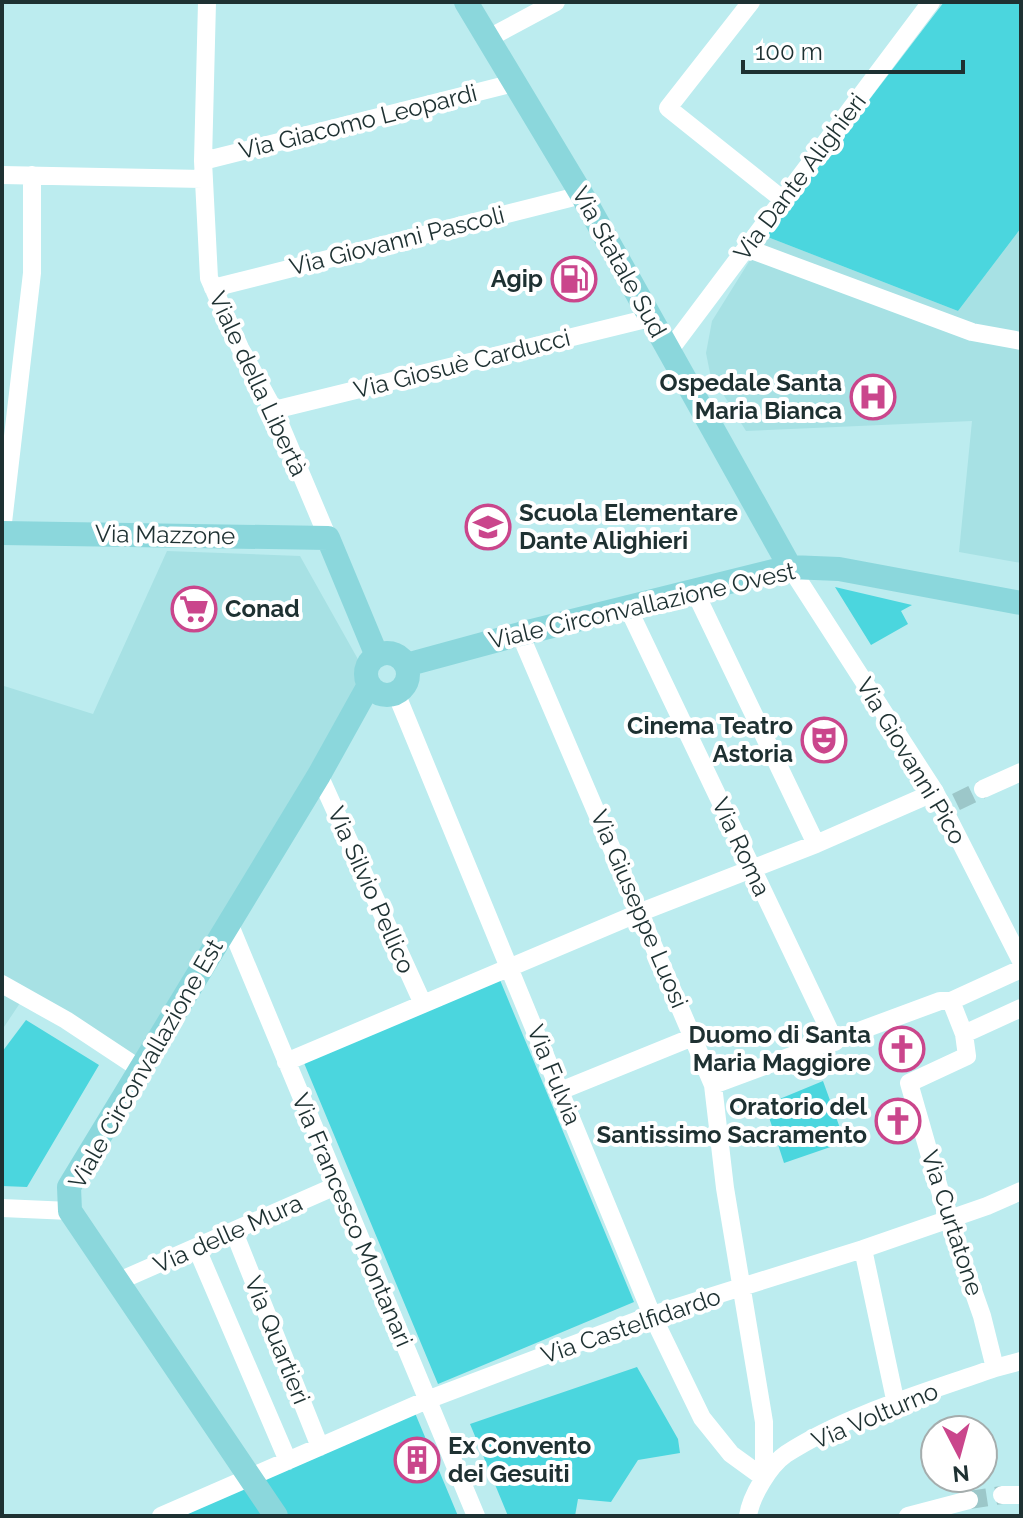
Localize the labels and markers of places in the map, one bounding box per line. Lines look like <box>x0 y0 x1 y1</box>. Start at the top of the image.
fuel station icon: Agip <box>550 255 598 303</box>
place label: Agip <box>491 264 543 293</box>
place label: Ospedale Santa Maria Bianca <box>660 368 842 425</box>
hospital icon: Ospedale Santa Maria Bianca <box>849 373 897 421</box>
place label: Scuola Elementare Dante Alighieri <box>519 498 738 555</box>
school or university icon: Scuola Elementare Dante Alighieri <box>464 503 512 551</box>
supermarket icon: Conad <box>170 585 218 633</box>
place label: Conad <box>225 594 300 623</box>
place label: Cinema Teatro Astoria <box>627 711 793 768</box>
theatre icon: Cinema Teatro Astoria <box>800 716 848 764</box>
place label: Duomo di Santa Maria Maggiore <box>689 1020 871 1077</box>
church icon: Duomo di Santa Maria Maggiore <box>878 1025 926 1073</box>
place label: Oratorio del Santissimo Sacramento <box>597 1092 867 1149</box>
church icon: Oratorio del Santissimo Sacramento <box>874 1097 922 1145</box>
place label: Ex Convento dei Gesuiti <box>448 1431 591 1488</box>
building icon: Ex Convento dei Gesuiti <box>393 1436 441 1484</box>

